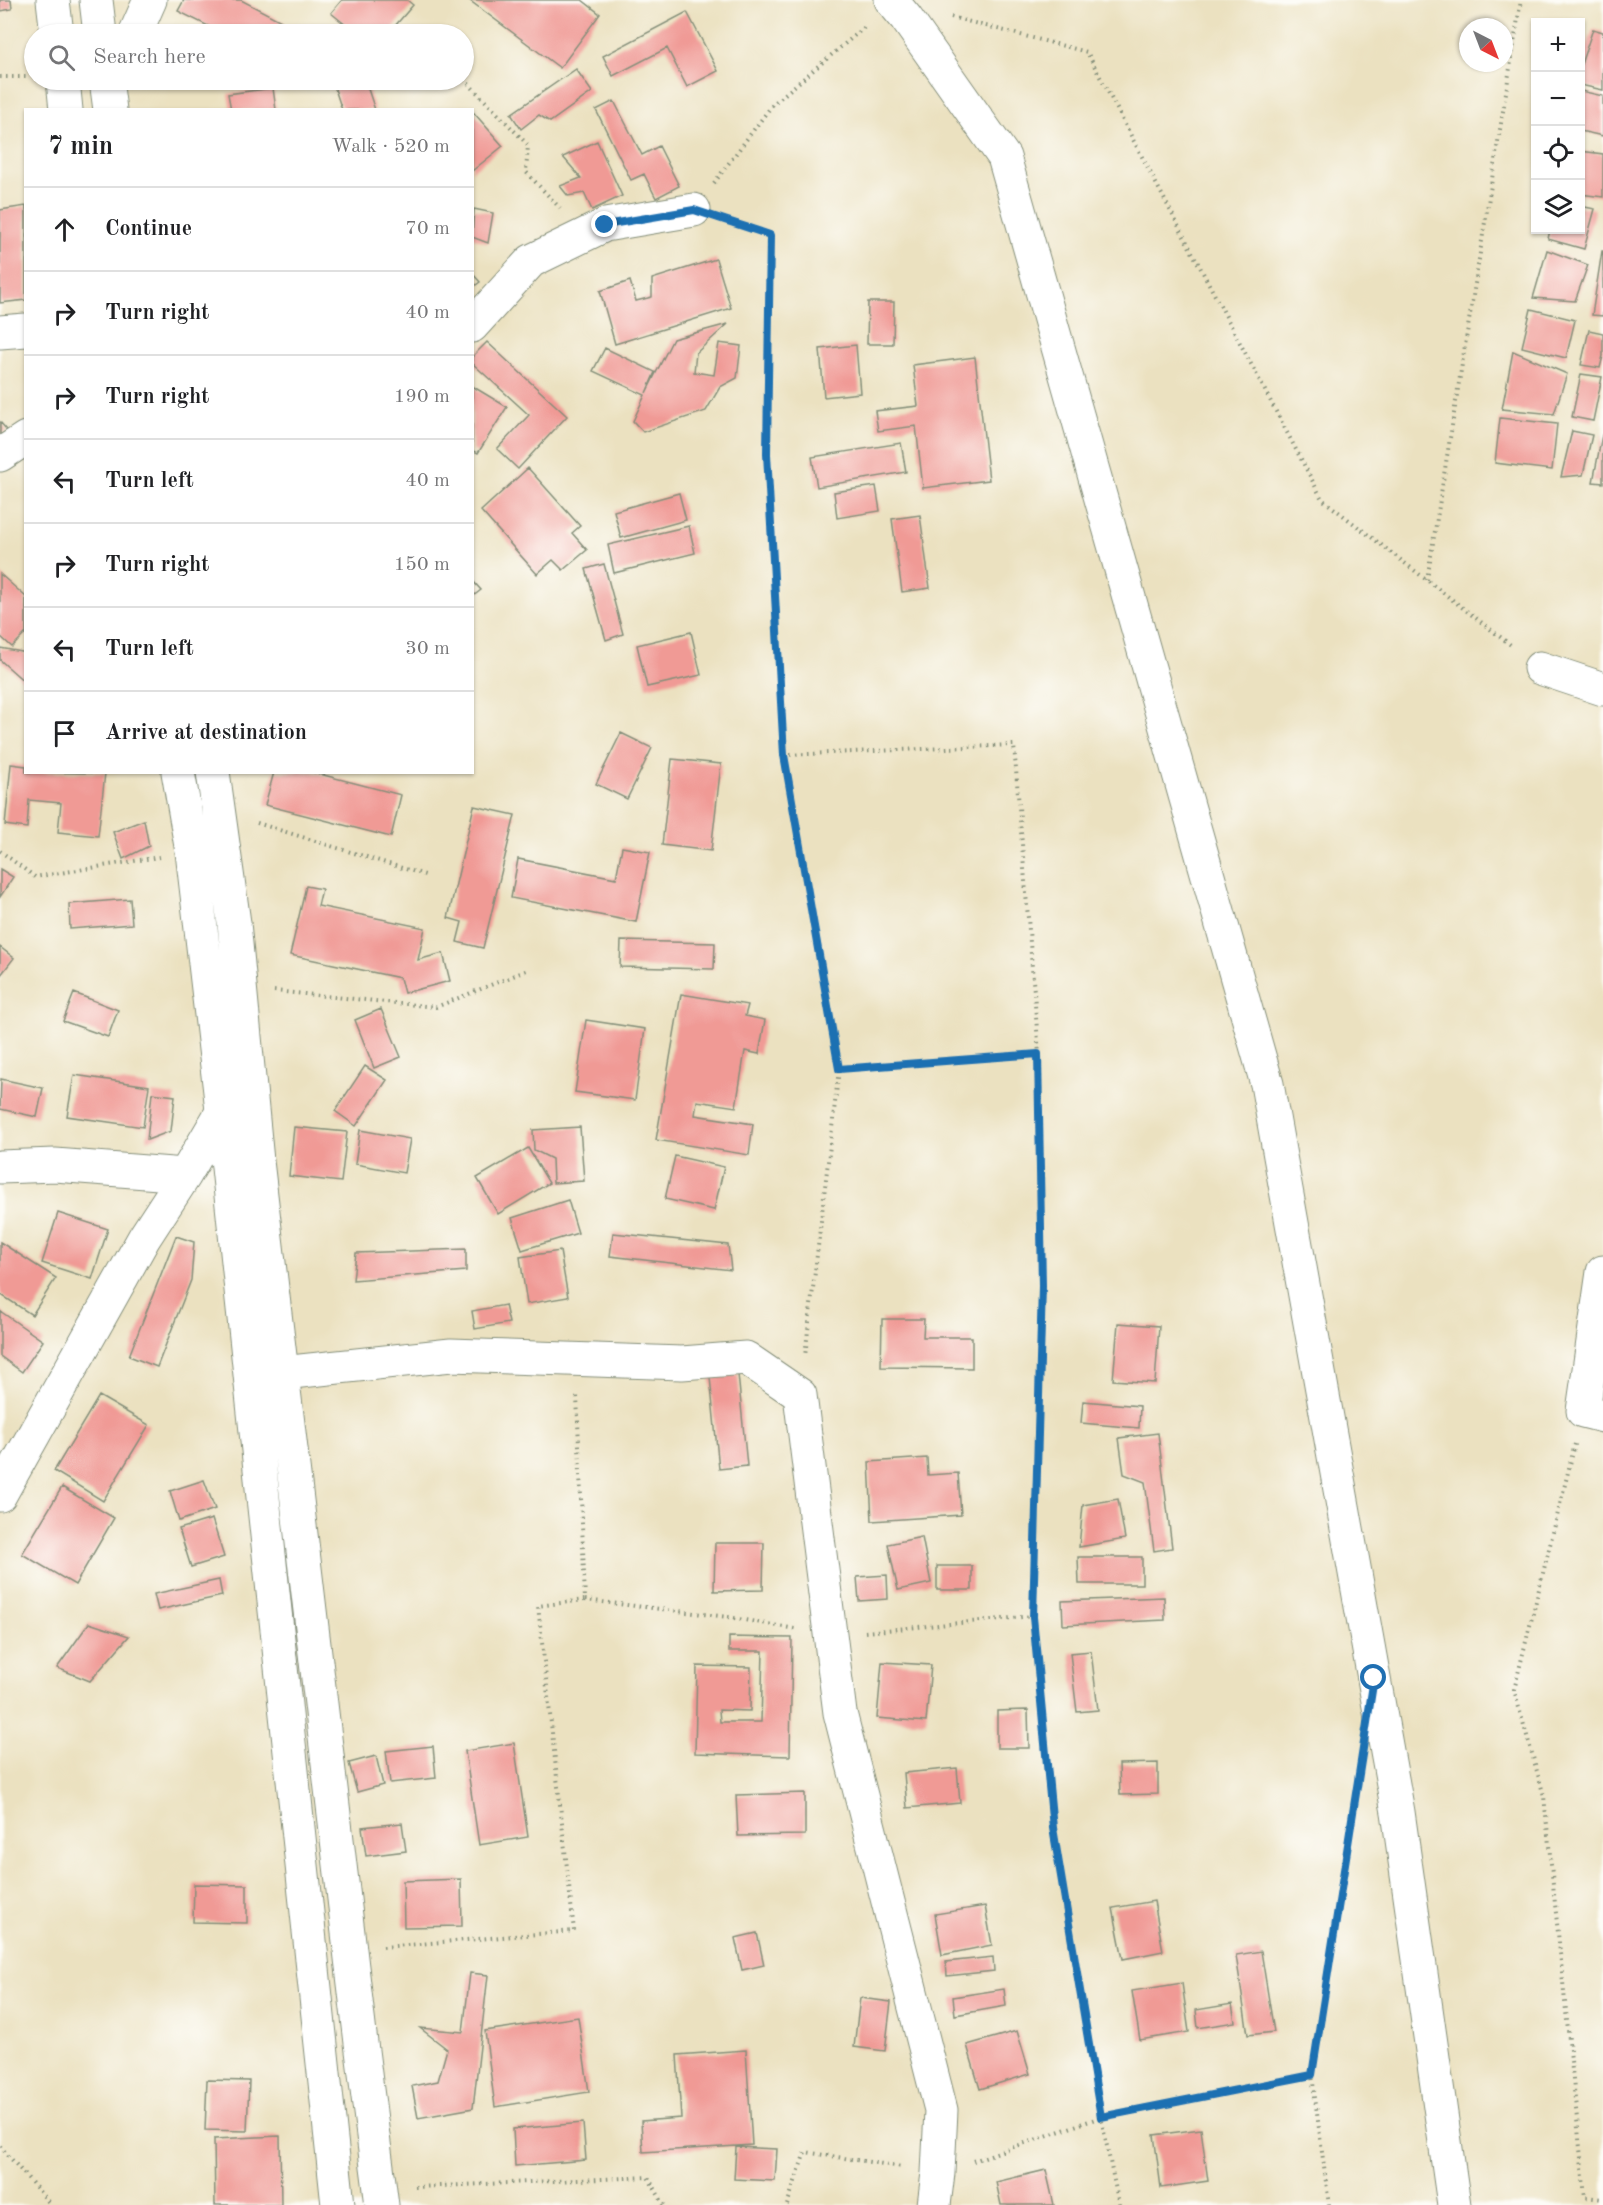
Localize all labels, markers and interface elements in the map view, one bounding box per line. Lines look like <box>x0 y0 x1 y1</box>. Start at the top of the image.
north arrow <box>1459 18 1513 72</box>
map controls <box>1531 18 1585 234</box>
button: + <box>1531 18 1585 72</box>
search box <box>24 24 474 90</box>
icon: search <box>45 41 78 74</box>
text: Search here <box>93 46 206 68</box>
button: − <box>1531 72 1585 126</box>
button: locate <box>1531 126 1585 180</box>
text: 7 min <box>48 134 113 160</box>
text: Walk · 520 m <box>331 137 450 157</box>
button: layers <box>1531 180 1585 234</box>
route end <box>591 211 617 237</box>
icon: ahead <box>48 213 81 246</box>
text: Continue <box>105 218 192 240</box>
text: 70 m <box>405 219 450 239</box>
icon: right <box>48 297 81 330</box>
text: Turn right <box>105 302 209 324</box>
text: 40 m <box>405 303 450 323</box>
icon: right <box>48 381 81 414</box>
text: Turn right <box>105 386 209 408</box>
text: 190 m <box>394 387 450 407</box>
icon: left <box>48 465 81 498</box>
text: Turn left <box>105 470 194 492</box>
text: 40 m <box>405 471 450 491</box>
icon: right <box>48 549 81 582</box>
text: Turn right <box>105 554 209 576</box>
text: 150 m <box>394 555 450 575</box>
icon: left <box>48 633 81 666</box>
text: Turn left <box>105 638 194 660</box>
text: 30 m <box>405 639 450 659</box>
icon: arrive <box>48 717 81 750</box>
text: Arrive at destination <box>105 722 307 744</box>
route start <box>1360 1664 1386 1690</box>

